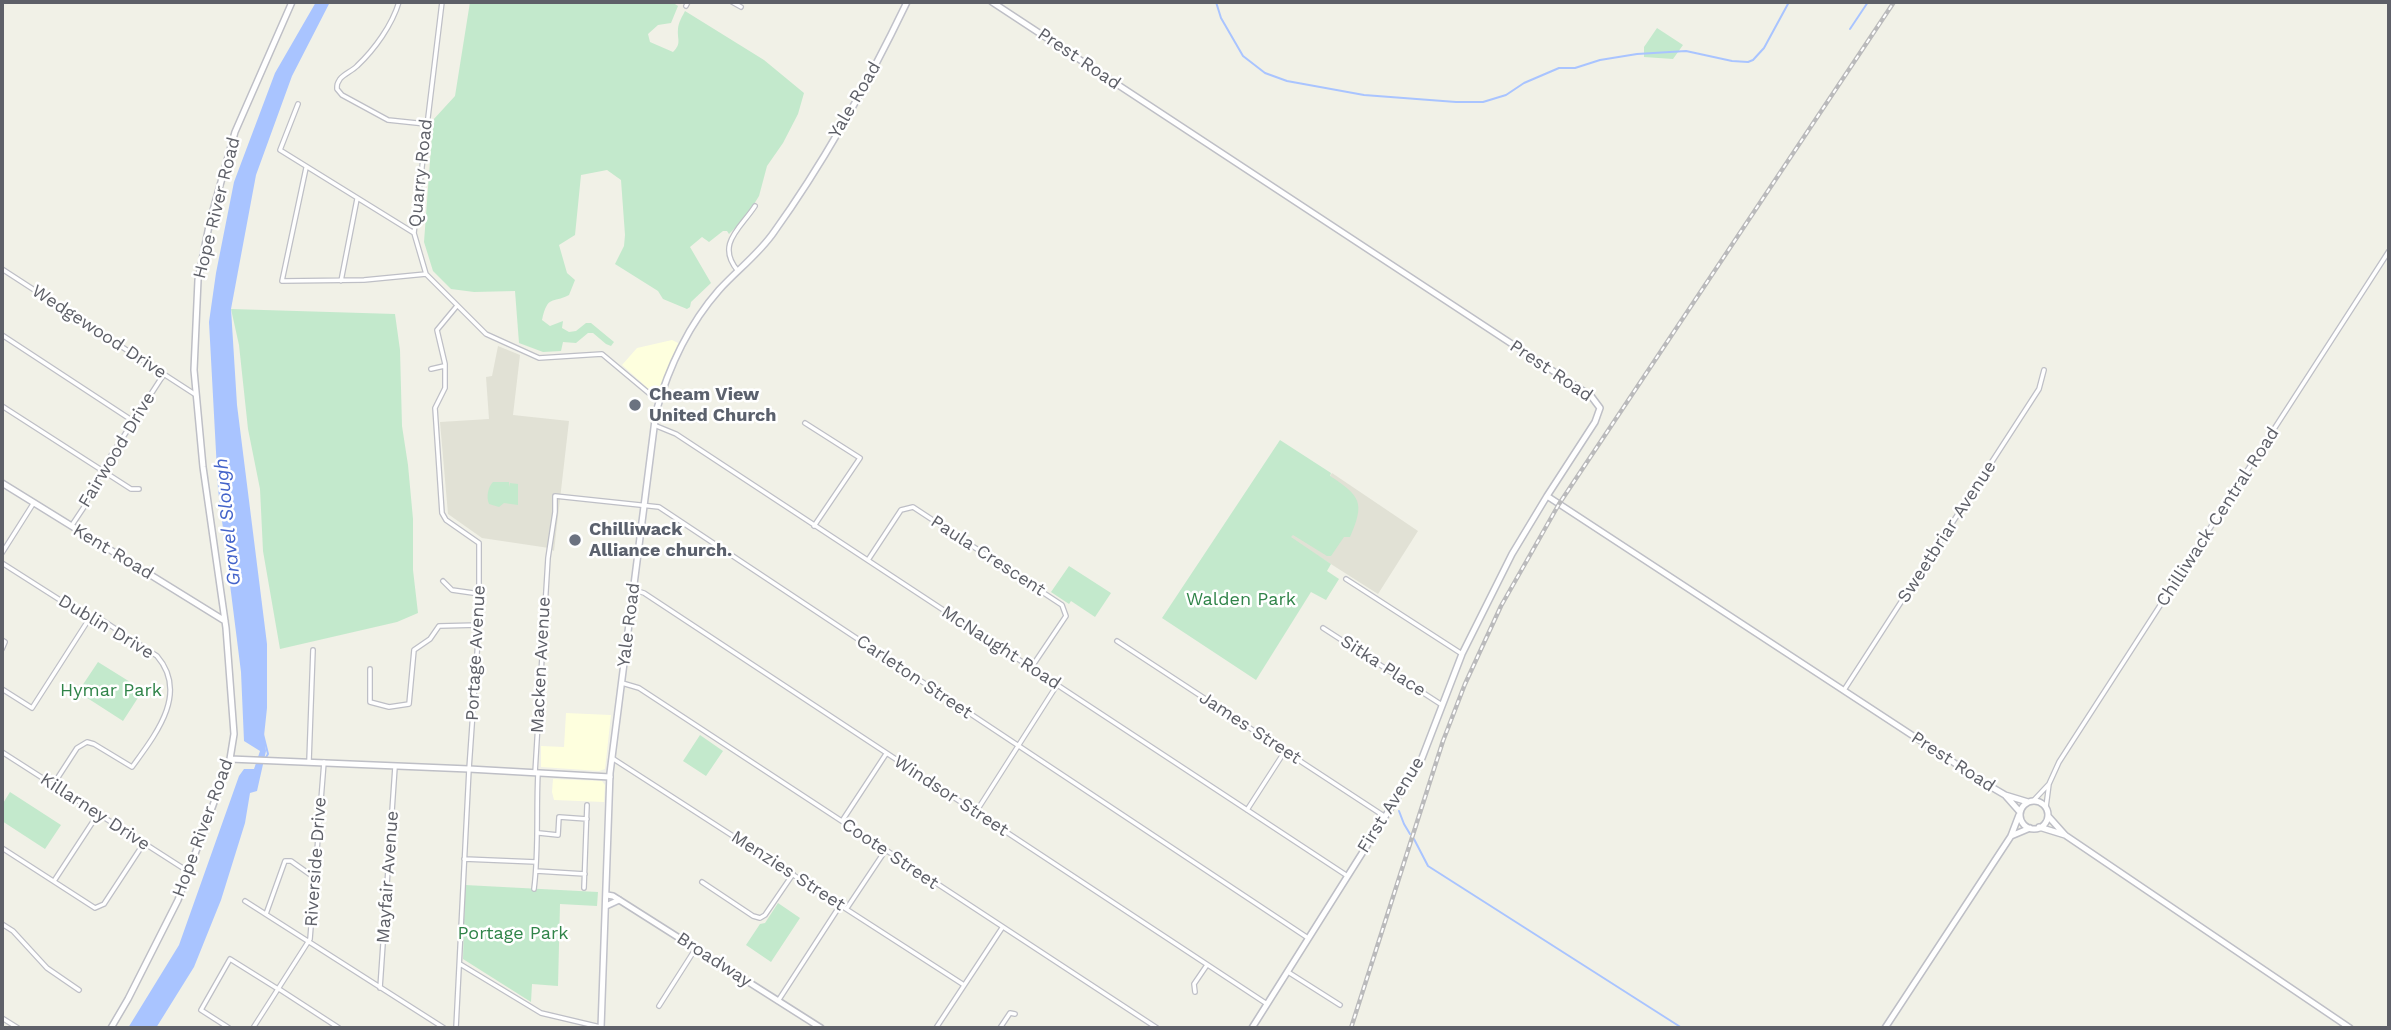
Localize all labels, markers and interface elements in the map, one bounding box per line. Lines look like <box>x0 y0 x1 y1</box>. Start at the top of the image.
street label: Prest Road <box>1033 23 1125 95</box>
street label: Yale Road <box>824 58 886 142</box>
street label: Quarry Road <box>405 118 437 228</box>
street label: Hope River Road <box>189 135 245 281</box>
street label: Wedgewood Drive <box>27 280 171 384</box>
street label: Prest Road <box>1505 335 1597 407</box>
place label: Cheam View United Church <box>649 384 776 426</box>
street label: Fairwood Drive <box>74 388 160 512</box>
marker: Cheam View United Church <box>627 397 643 413</box>
street label: Chilliwack Central Road <box>2152 423 2284 611</box>
water label: Gravel Slough <box>210 457 246 587</box>
street label: Sweetbriar Avenue <box>1893 457 2001 607</box>
street label: Paula Crescent <box>927 511 1049 601</box>
place label: Chilliwack Alliance church. <box>589 519 732 562</box>
street label: Kent Road <box>69 520 157 584</box>
marker: Chilliwack Alliance church. <box>567 532 583 548</box>
street label: Yale Road <box>613 582 645 668</box>
street label: Portage Avenue <box>462 585 490 721</box>
park label: Walden Park <box>1186 589 1296 611</box>
street label: Dublin Drive <box>54 590 158 664</box>
street label: Macken Avenue <box>527 596 555 734</box>
street label: McNaught Road <box>937 601 1065 695</box>
street label: Carleton Street <box>852 630 976 724</box>
street label: Sitka Place <box>1336 630 1430 702</box>
park label: Hymar Park <box>60 680 162 702</box>
street label: James Street <box>1195 687 1305 769</box>
street label: Prest Road <box>1907 727 1999 797</box>
street label: Windsor Street <box>890 751 1012 841</box>
street label: First Avenue <box>1353 753 1429 857</box>
street label: Hope River Road <box>168 756 238 900</box>
street label: Killarney Drive <box>36 769 154 855</box>
street label: Riverside Drive <box>301 796 331 928</box>
street label: Mayfair Avenue <box>373 810 403 944</box>
street label: Coote Street <box>838 814 942 894</box>
street label: Menzies Street <box>727 826 849 916</box>
park label: Portage Park <box>458 923 568 945</box>
street label: Broadway <box>673 928 755 992</box>

